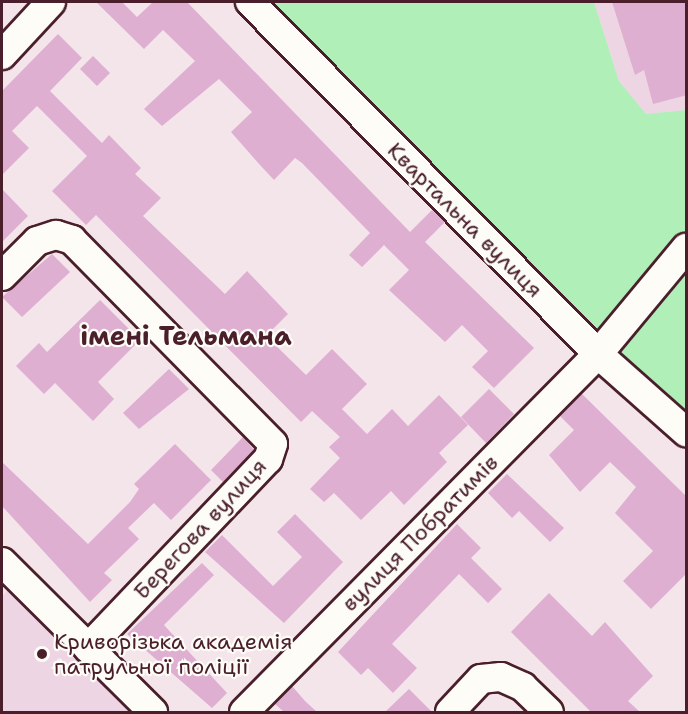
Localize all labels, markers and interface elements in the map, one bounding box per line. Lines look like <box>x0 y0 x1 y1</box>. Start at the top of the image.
street label: Квартальна вулиця <box>382 137 548 303</box>
district label: імені Тельмана <box>80 320 292 352</box>
street label: вулиця Побратимів <box>336 449 504 617</box>
street label: Берегова вулиця <box>128 453 272 605</box>
place label: Криворізька академія патрульної поліції <box>54 628 292 680</box>
marker: Криворізька академія патрульної поліції <box>35 647 49 661</box>

